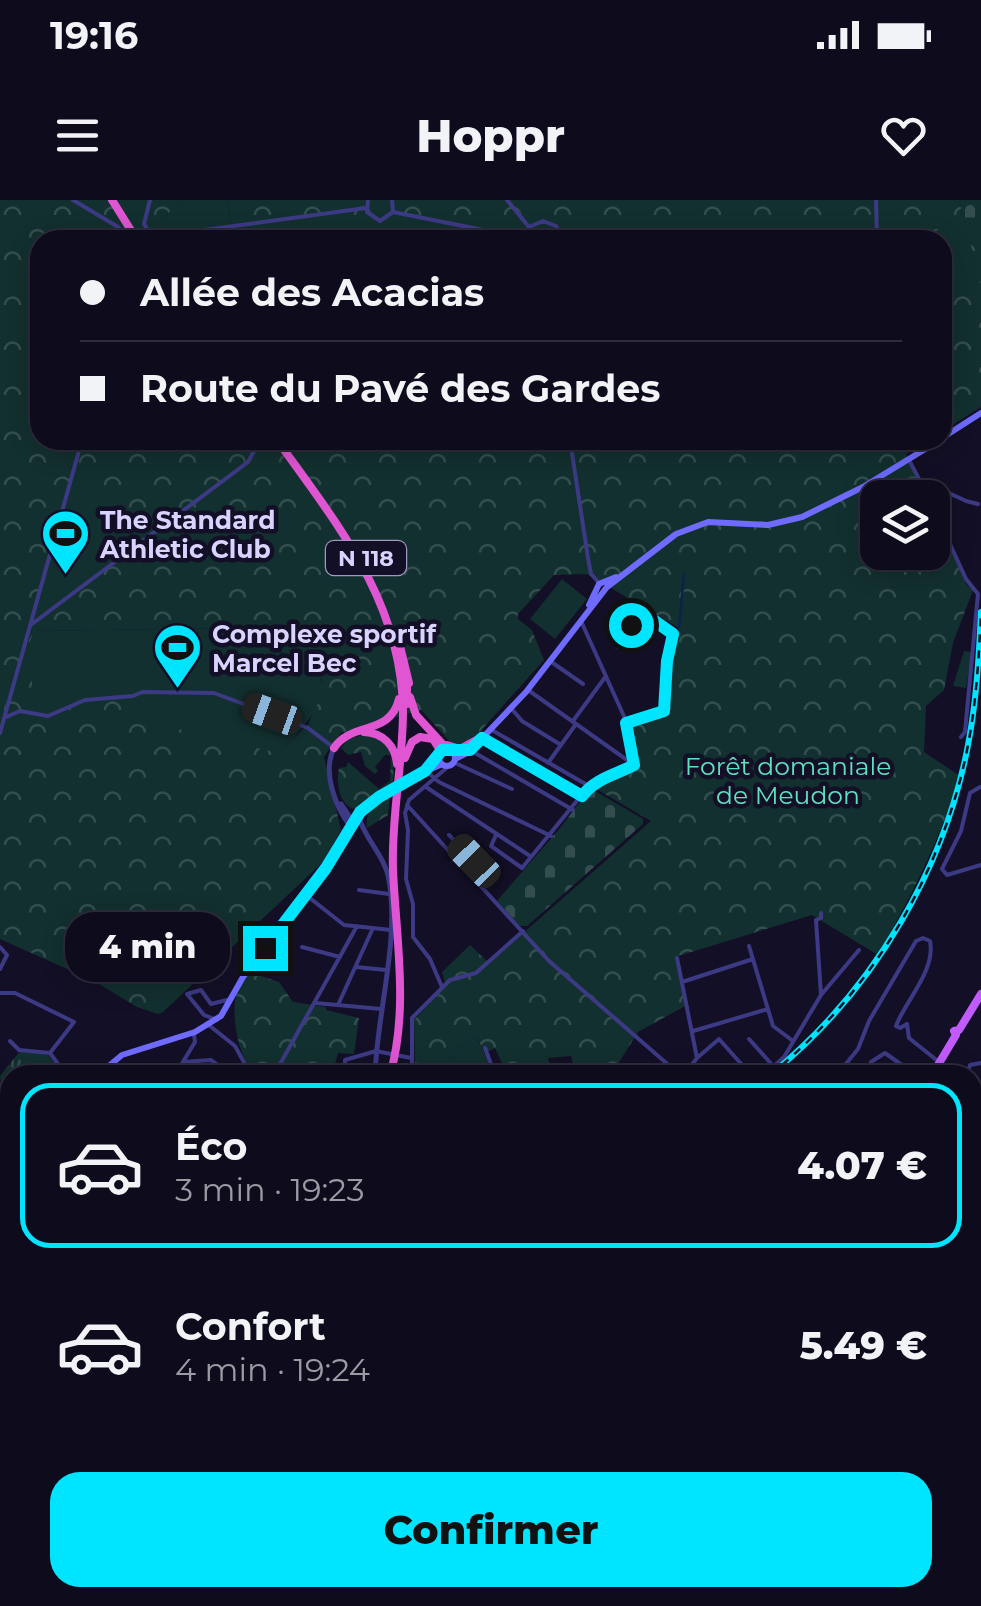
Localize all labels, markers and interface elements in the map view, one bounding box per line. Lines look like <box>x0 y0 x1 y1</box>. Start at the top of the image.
text: 19:16 <box>50 12 138 59</box>
icon: menu <box>50 108 105 163</box>
text: Hoppr <box>416 108 565 163</box>
icon: heart <box>876 108 931 163</box>
text: Allée des Acacias <box>140 269 484 316</box>
text: Route du Pavé des Gardes <box>140 365 660 412</box>
map controls <box>860 480 950 570</box>
button: layers <box>860 480 950 570</box>
place label: The Standard Athletic Club <box>99 505 275 564</box>
sports icon: The Standard Athletic Club <box>39 508 91 576</box>
road number: N 118 <box>326 541 406 575</box>
route start <box>609 603 654 648</box>
place label: Complexe sportif Marcel Bec <box>212 619 437 678</box>
sports icon: Complexe sportif Marcel Bec <box>151 622 203 690</box>
car <box>239 690 305 738</box>
park label: Forêt domaniale de Meudon <box>685 751 891 810</box>
car <box>442 829 506 893</box>
callout: 4 min <box>65 913 230 983</box>
route end <box>243 926 288 971</box>
text: 4 min <box>99 927 196 966</box>
icon: car <box>55 1121 145 1211</box>
text: Éco <box>175 1123 247 1170</box>
text: 4.07 € <box>797 1142 927 1189</box>
text: 3 min · 19:23 <box>175 1170 365 1209</box>
icon: car <box>55 1301 145 1391</box>
text: Confort <box>175 1303 326 1350</box>
text: 5.49 € <box>800 1322 927 1369</box>
text: 4 min · 19:24 <box>175 1350 370 1389</box>
button: Confirmer <box>50 1472 932 1587</box>

